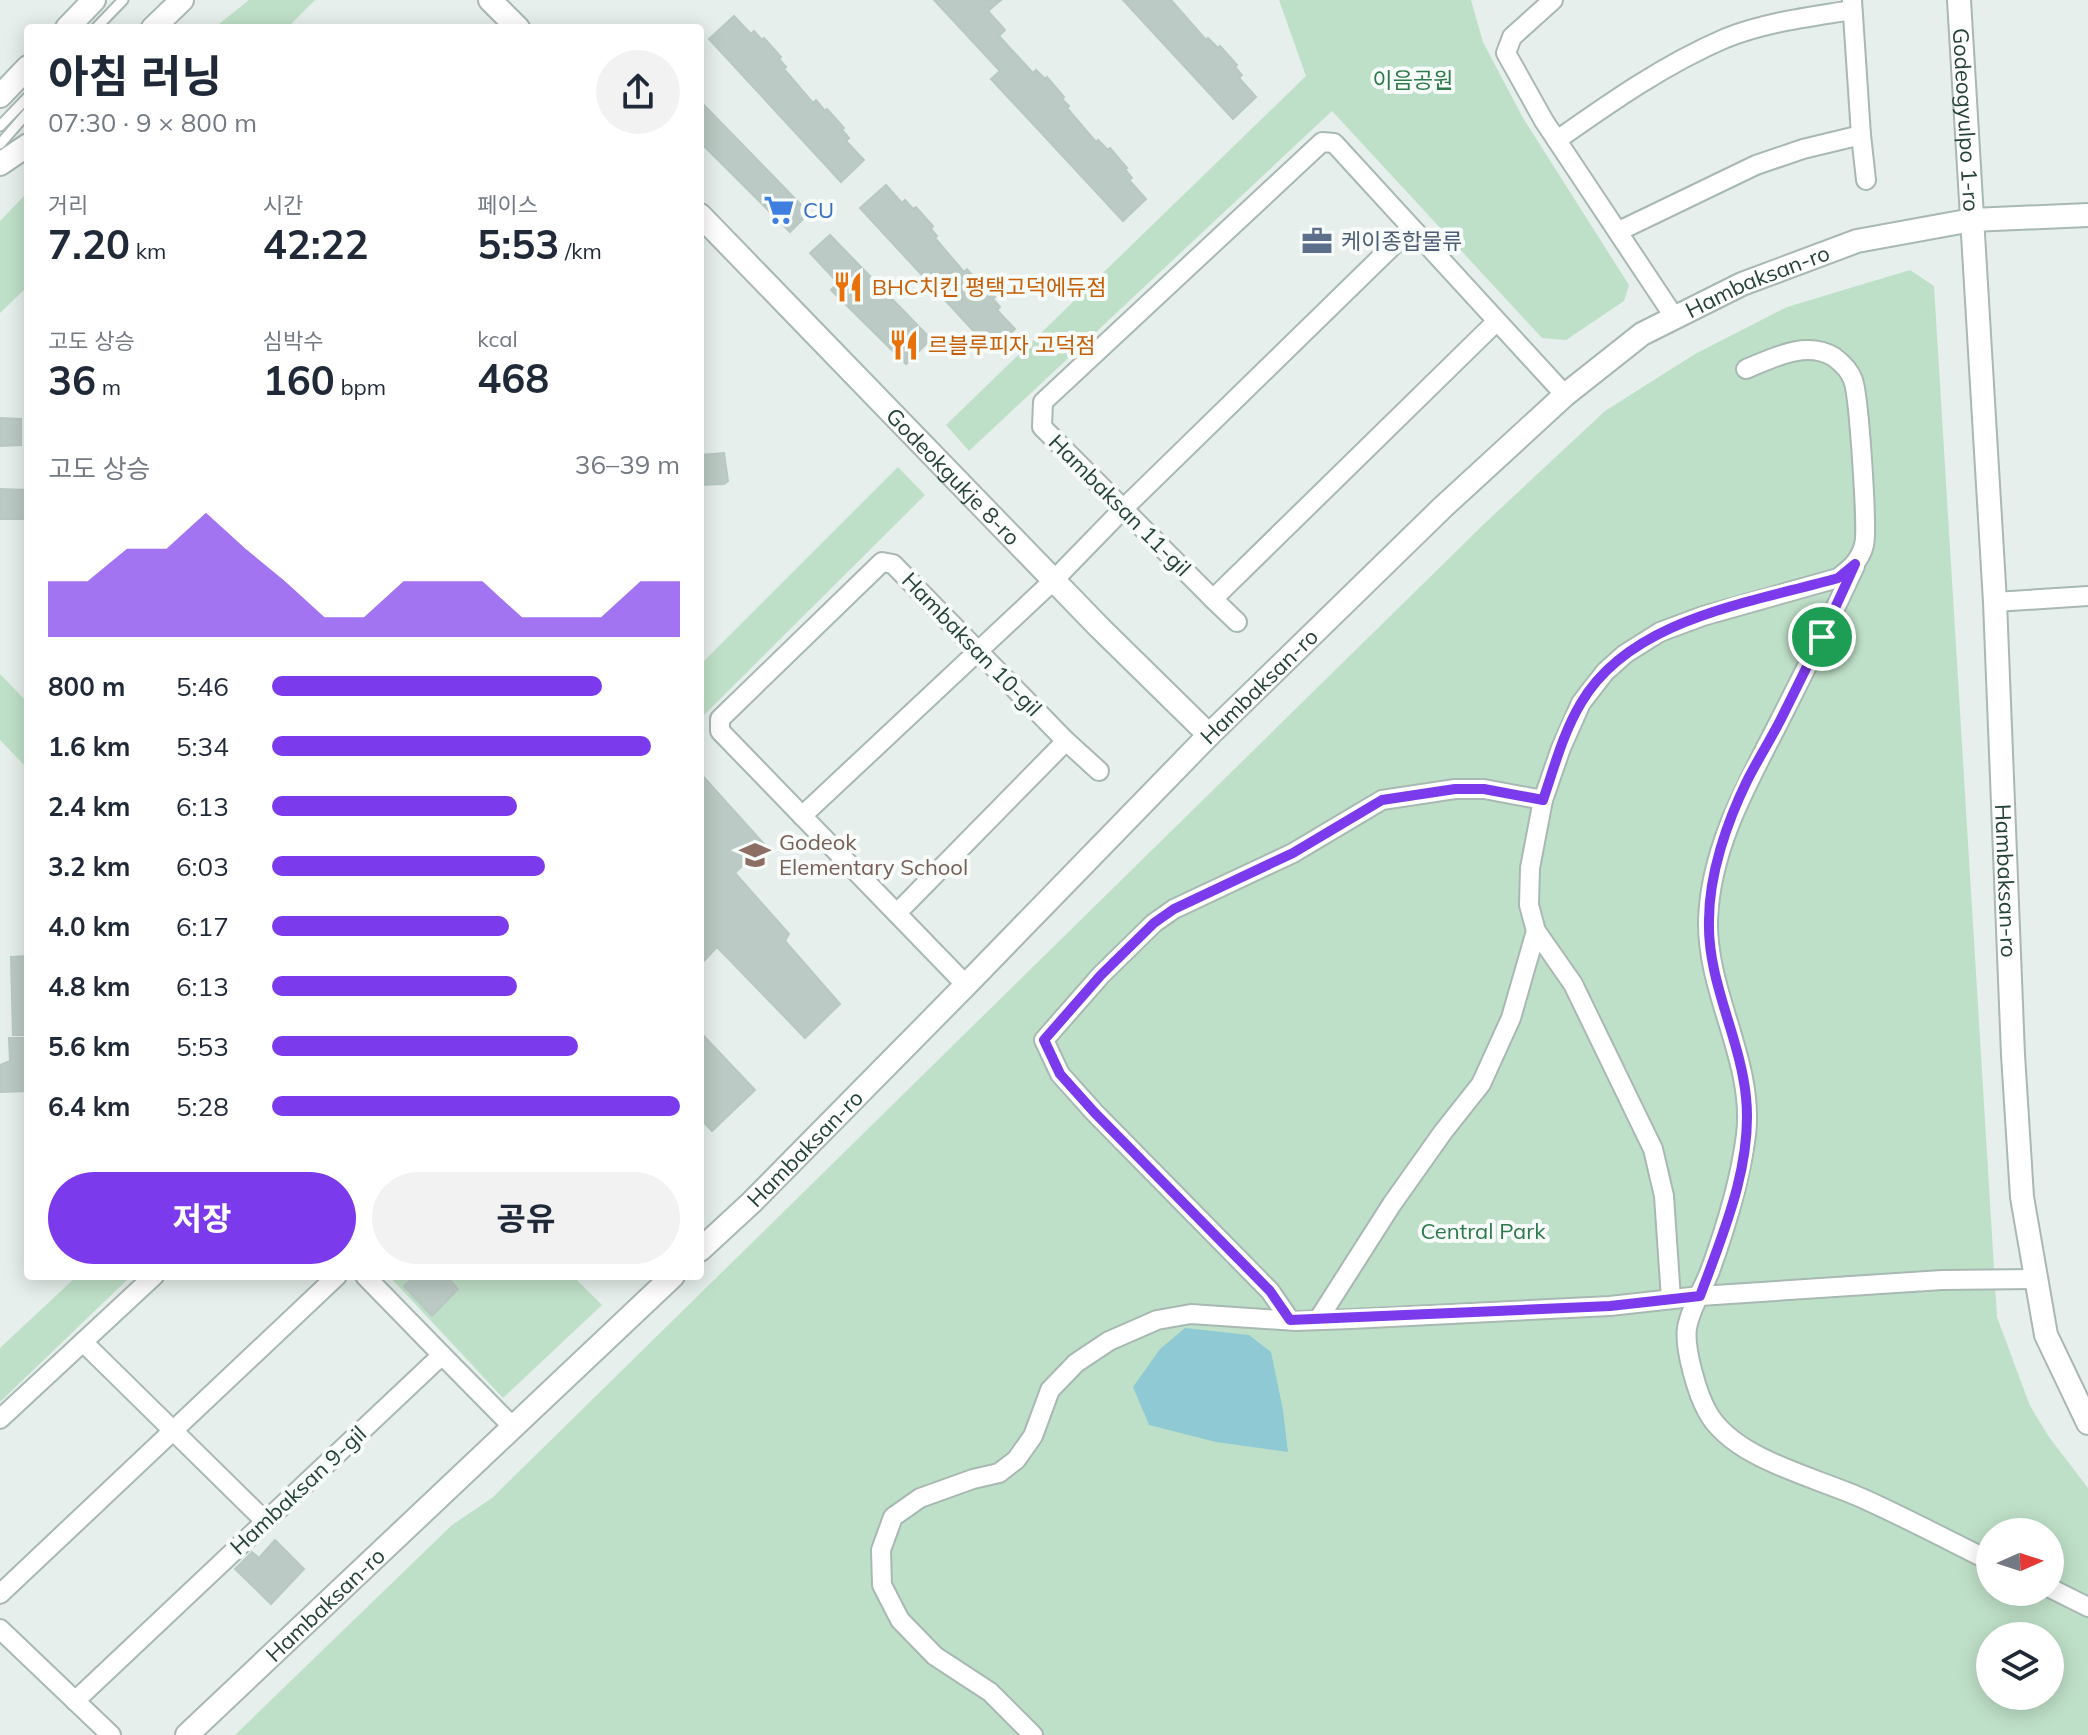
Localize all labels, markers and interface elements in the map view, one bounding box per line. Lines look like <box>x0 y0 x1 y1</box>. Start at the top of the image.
street label: Godeogyulpo 1-ro <box>1947 27 1986 212</box>
text: 아침 러닝 <box>48 48 222 103</box>
button: share <box>596 50 680 134</box>
park label: 이음공원 <box>1373 66 1453 94</box>
text: 07:30 · 9 × 800 m <box>48 106 257 139</box>
text: 거리 <box>48 191 88 219</box>
text: 시간 <box>263 191 303 219</box>
text: 페이스 <box>477 191 538 219</box>
supermarket icon: CU <box>762 193 796 227</box>
place label: CU <box>803 196 834 224</box>
text: 7.20 <box>48 219 130 269</box>
text: 42:22 <box>263 219 369 269</box>
text: 5:53 <box>477 219 559 269</box>
office icon: 케이종합물류 <box>1300 224 1334 258</box>
place label: 케이종합물류 <box>1341 227 1462 255</box>
text: km <box>130 237 166 265</box>
text: /km <box>559 237 602 265</box>
street label: Hambaksan-ro <box>1681 239 1833 324</box>
restaurant icon: BHC치킨 평택고덕에듀점 <box>831 270 865 304</box>
place label: BHC치킨 평택고덕에듀점 <box>872 273 1107 301</box>
text: kcal <box>477 325 518 353</box>
text: 고도 상승 <box>48 327 135 355</box>
text: 심박수 <box>263 327 323 355</box>
restaurant icon: 르블루피자 고덕점 <box>887 328 921 362</box>
place label: 르블루피자 고덕점 <box>928 331 1096 359</box>
text: 468 <box>477 353 549 403</box>
text: 36 <box>48 355 96 405</box>
text: 160 <box>263 355 335 405</box>
text: m <box>96 373 121 401</box>
text: bpm <box>335 373 386 401</box>
street label: Godeokgukje 8-ro <box>880 402 1026 551</box>
street label: Hambaksan 11-gil <box>1043 428 1197 582</box>
text: 36–39 m <box>575 448 680 481</box>
text: 고도 상승 <box>48 452 150 485</box>
street label: Hambaksan 10-gil <box>896 566 1048 722</box>
pin <box>1788 603 1856 671</box>
icon: arrive <box>1800 615 1844 659</box>
street label: Hambaksan-ro <box>1194 623 1324 750</box>
text: 800 m <box>48 670 125 703</box>
text: 5:46 <box>176 670 229 703</box>
text: 1.6 km <box>48 730 131 763</box>
text: 5:34 <box>176 730 229 763</box>
text: 2.4 km <box>48 790 131 823</box>
text: 6:13 <box>176 790 229 823</box>
street label: Hambaksan-ro <box>1989 803 2023 958</box>
place label: Godeok Elementary School <box>779 828 968 881</box>
school or university icon: Godeok Elementary School <box>738 838 772 872</box>
text: 3.2 km <box>48 850 131 883</box>
text: 6:03 <box>176 850 229 883</box>
text: 4.0 km <box>48 910 131 943</box>
text: 6:17 <box>176 910 229 943</box>
text: 4.8 km <box>48 970 131 1003</box>
text: 6:13 <box>176 970 229 1003</box>
text: 5.6 km <box>48 1030 131 1063</box>
text: 5:53 <box>176 1030 229 1063</box>
street label: Hambaksan-ro <box>741 1084 869 1213</box>
text: 6.4 km <box>48 1090 131 1123</box>
text: 5:28 <box>176 1090 229 1123</box>
button: 저장 <box>48 1172 356 1264</box>
button: 공유 <box>372 1172 680 1264</box>
park label: Central Park <box>1420 1217 1546 1245</box>
street label: Hambaksan 9-gil <box>224 1420 372 1560</box>
north arrow <box>1976 1518 2064 1606</box>
map controls <box>1976 1518 2064 1710</box>
street label: Hambaksan-ro <box>260 1542 391 1668</box>
button: layers <box>1976 1622 2064 1710</box>

